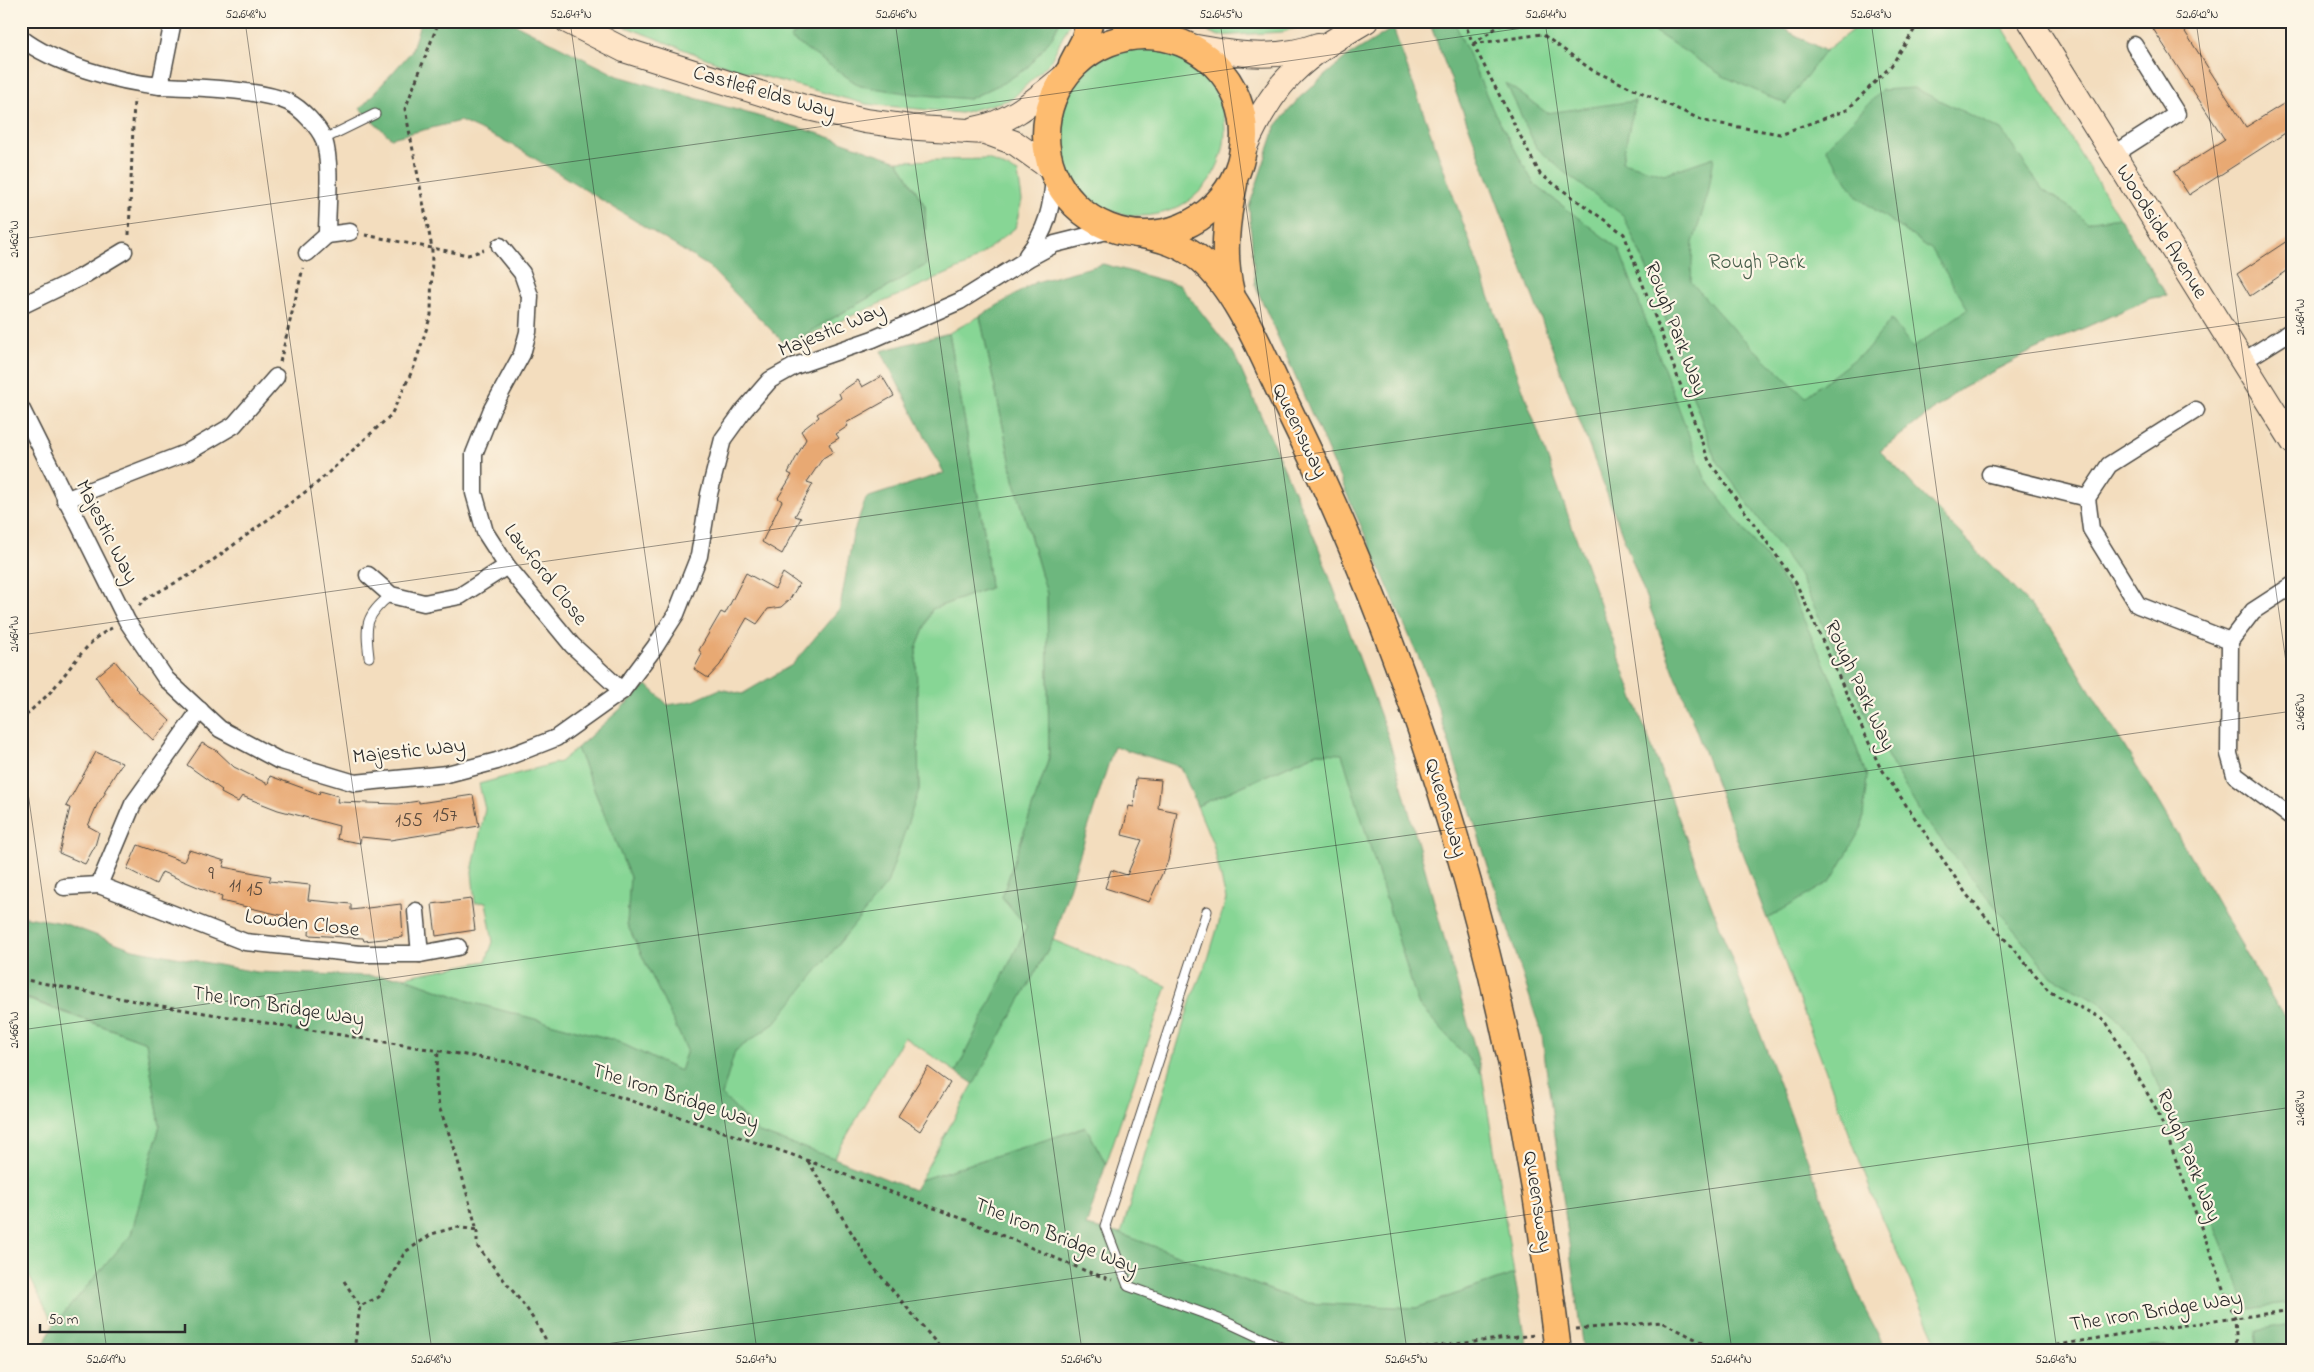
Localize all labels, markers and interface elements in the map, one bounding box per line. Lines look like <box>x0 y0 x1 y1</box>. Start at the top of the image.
text: 52.648°N <box>225 6 267 24</box>
text: 52.647°N <box>550 6 592 24</box>
text: 52.646°N <box>875 6 917 24</box>
text: 52.645°N <box>1199 6 1243 24</box>
text: 52.644°N <box>1525 6 1567 24</box>
text: 52.643°N <box>1850 6 1892 24</box>
text: 52.642°N <box>2176 6 2218 24</box>
street label: Castlefields Way <box>689 58 839 130</box>
street label: Woodside Avenue <box>2108 159 2215 306</box>
text: 2.462°W <box>6 220 24 258</box>
park label: Rough Park <box>1709 248 1806 280</box>
street label: Rough Park Way <box>1634 258 1714 401</box>
street label: Majestic Way <box>774 296 891 368</box>
text: 2.464°W <box>2292 299 2310 335</box>
street label: Queensway <box>1261 379 1335 484</box>
street label: Majestic Way <box>65 475 145 590</box>
street label: Lawford Close <box>496 518 595 633</box>
text: 2.464°W <box>6 616 24 652</box>
street label: Rough Park Way <box>1814 616 1902 757</box>
text: 2.466°W <box>2292 694 2310 730</box>
street label: Majestic Way <box>351 731 467 775</box>
street label: Queensway <box>1414 755 1474 862</box>
house number: 157 <box>433 803 458 830</box>
house number: 155 <box>395 808 423 835</box>
house number: 9 <box>208 861 214 888</box>
house number: 11 <box>229 873 241 900</box>
house number: 15 <box>247 877 264 904</box>
street label: Lowden Close <box>243 902 362 946</box>
street label: The Iron Bridge Way <box>189 979 366 1037</box>
text: 2.466°W <box>6 1012 24 1048</box>
street label: The Iron Bridge Way <box>587 1056 763 1140</box>
street label: Rough Park Way <box>2146 1085 2228 1228</box>
text: 2.468°W <box>2292 1090 2310 1126</box>
street label: Queensway <box>1512 1149 1560 1255</box>
street label: The Iron Bridge Way <box>969 1190 1142 1285</box>
street label: The Iron Bridge Way <box>2068 1284 2245 1342</box>
scale bar <box>40 1302 185 1334</box>
text: 50 m <box>48 1309 79 1331</box>
text: 52.649°N <box>86 1351 126 1369</box>
text: 52.648°N <box>410 1351 452 1369</box>
text: 52.647°N <box>735 1351 777 1369</box>
text: 52.646°N <box>1060 1351 1102 1369</box>
text: 52.645°N <box>1384 1351 1428 1369</box>
text: 52.644°N <box>1710 1351 1752 1369</box>
text: 52.643°N <box>2035 1351 2077 1369</box>

